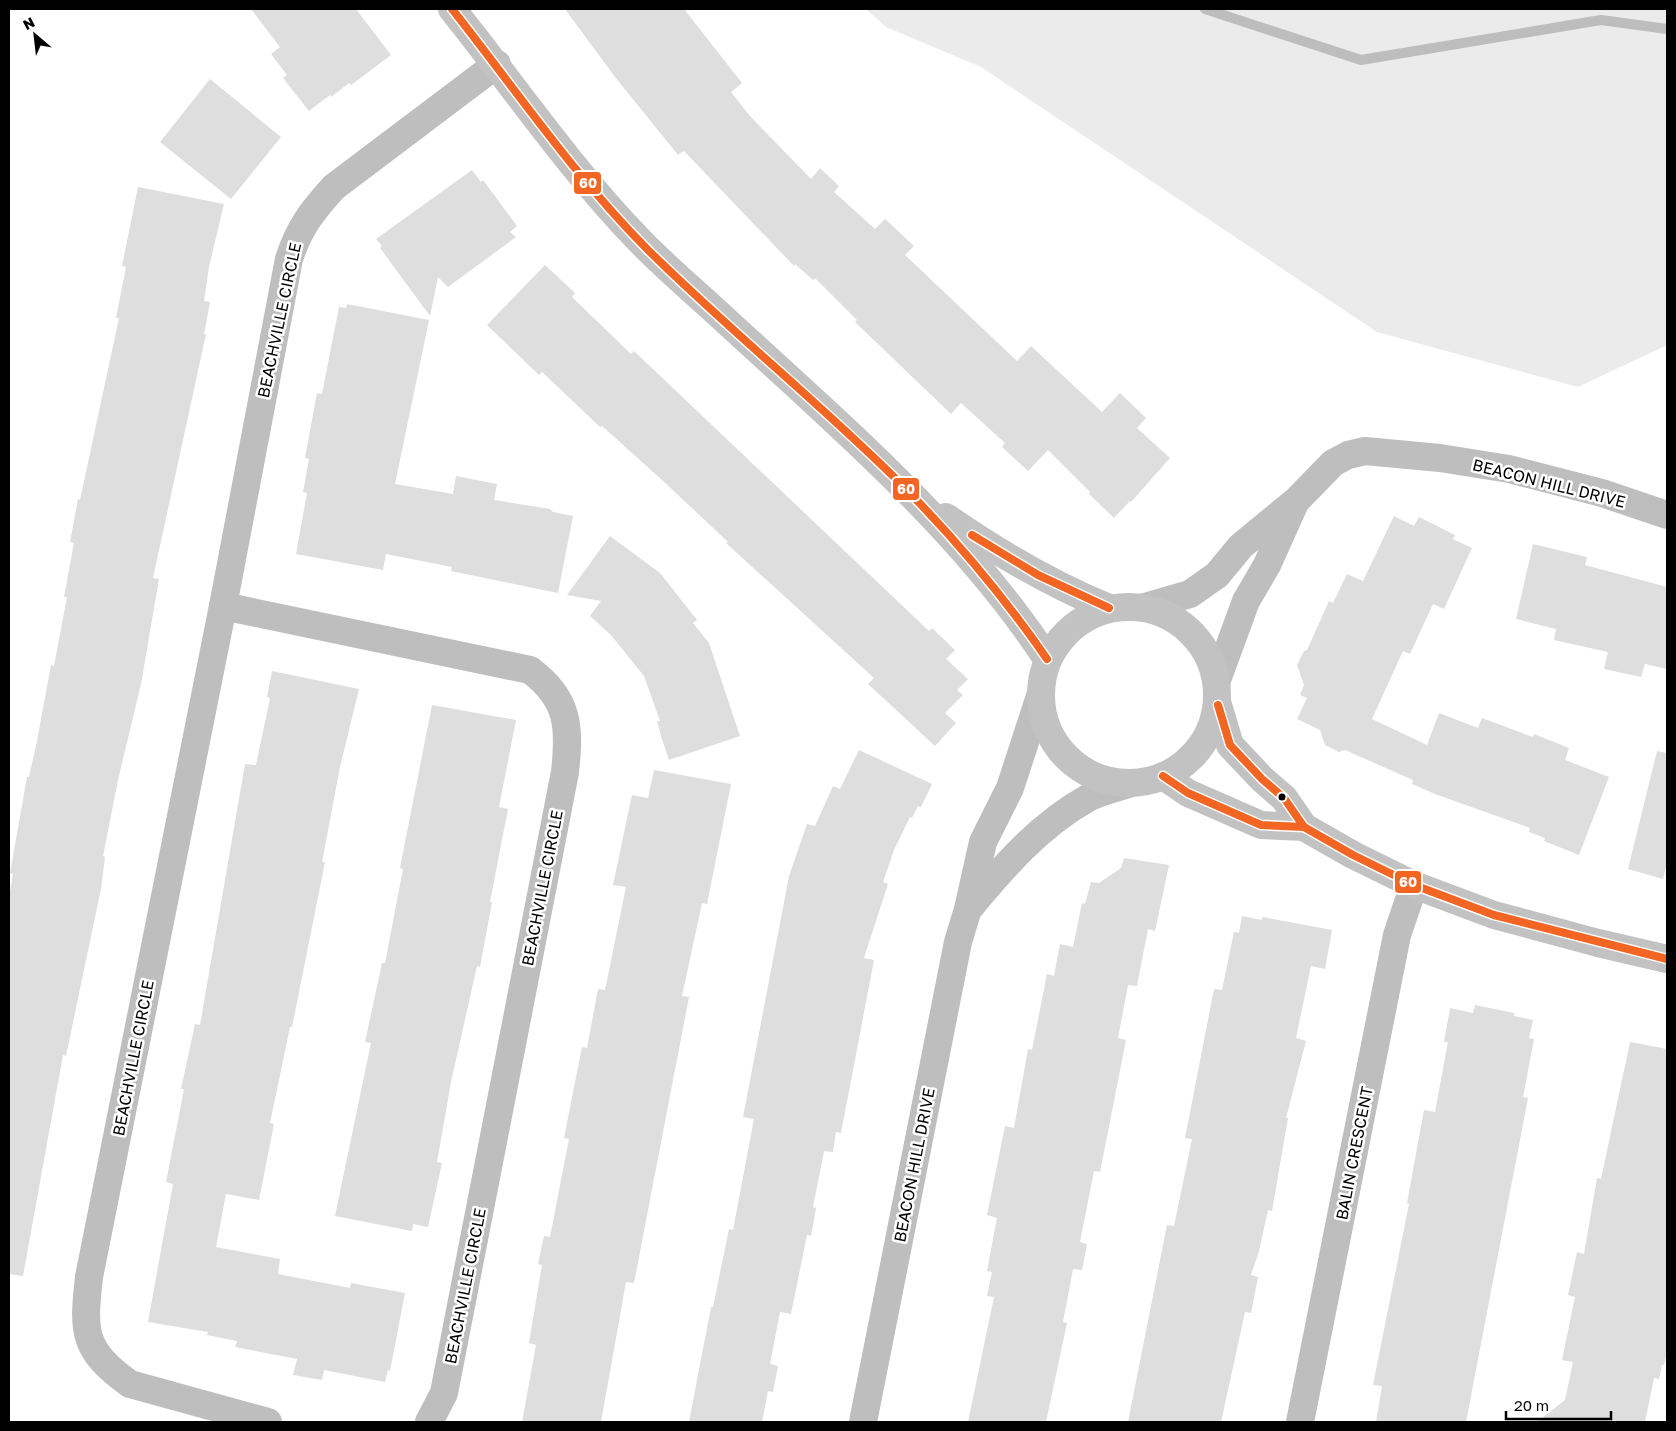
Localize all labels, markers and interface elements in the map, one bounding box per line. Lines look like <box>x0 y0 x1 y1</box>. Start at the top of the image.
north arrow <box>10 10 60 60</box>
text: N <box>20 13 37 33</box>
line badge: 60 <box>573 171 602 195</box>
text: 60 <box>579 174 597 191</box>
street label: BEACHVILLE CIRCLE <box>253 241 305 399</box>
street label: BEACON HILL DRIVE <box>1471 454 1627 512</box>
line badge: 60 <box>892 477 920 501</box>
text: 60 <box>897 480 915 497</box>
unlabelled marker <box>1277 792 1287 802</box>
street label: BEACHVILLE CIRCLE <box>517 808 567 968</box>
line badge: 60 <box>1394 870 1422 894</box>
text: 60 <box>1399 873 1417 890</box>
street label: BEACHVILLE CIRCLE <box>108 978 158 1138</box>
street label: BALIN CRESCENT <box>1331 1084 1377 1222</box>
street label: BEACON HILL DRIVE <box>889 1086 939 1244</box>
street label: BEACHVILLE CIRCLE <box>440 1206 490 1366</box>
scale bar <box>1506 1388 1611 1420</box>
text: 20 m <box>1514 1396 1549 1414</box>

